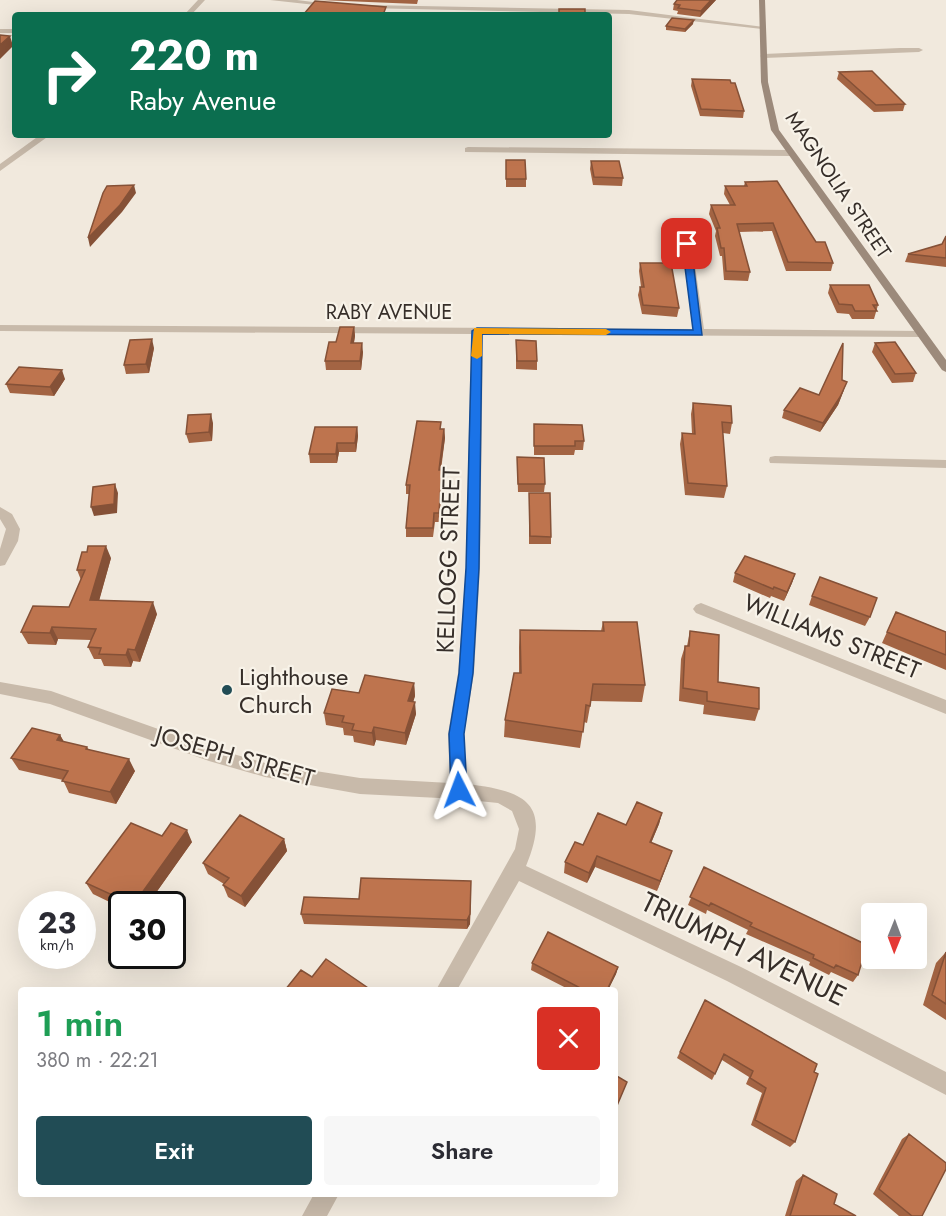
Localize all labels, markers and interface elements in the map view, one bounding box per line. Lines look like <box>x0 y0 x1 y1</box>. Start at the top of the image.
text: 220 m <box>129 25 259 86</box>
icon: right <box>30 36 108 114</box>
text: Raby Avenue <box>129 81 276 120</box>
street label: MAGNOLIA STREET <box>778 106 898 265</box>
pin <box>661 218 712 269</box>
icon: arrive <box>670 227 703 260</box>
street label: RABY AVENUE <box>326 298 452 327</box>
street label: KELLOGG STREET <box>427 466 469 654</box>
street label: WILLIAMS STREET <box>738 585 926 687</box>
place label: Lighthouse Church <box>239 659 348 722</box>
marker: Lighthouse Church <box>220 683 234 697</box>
street label: JOSEPH STREET <box>149 716 319 795</box>
position arrow <box>427 758 491 822</box>
street label: TRIUMPH AVENUE <box>634 882 854 1016</box>
speed limit sign: 30 <box>108 891 186 969</box>
text: 23 <box>38 901 76 944</box>
north arrow <box>861 903 927 969</box>
map controls <box>861 903 927 969</box>
text: km/h <box>40 934 74 956</box>
text: 1 min <box>36 997 123 1049</box>
button: close <box>537 1007 600 1070</box>
text: 380 m · 22:21 <box>36 1046 159 1075</box>
button: Exit <box>36 1116 312 1185</box>
button: Share <box>324 1116 600 1185</box>

